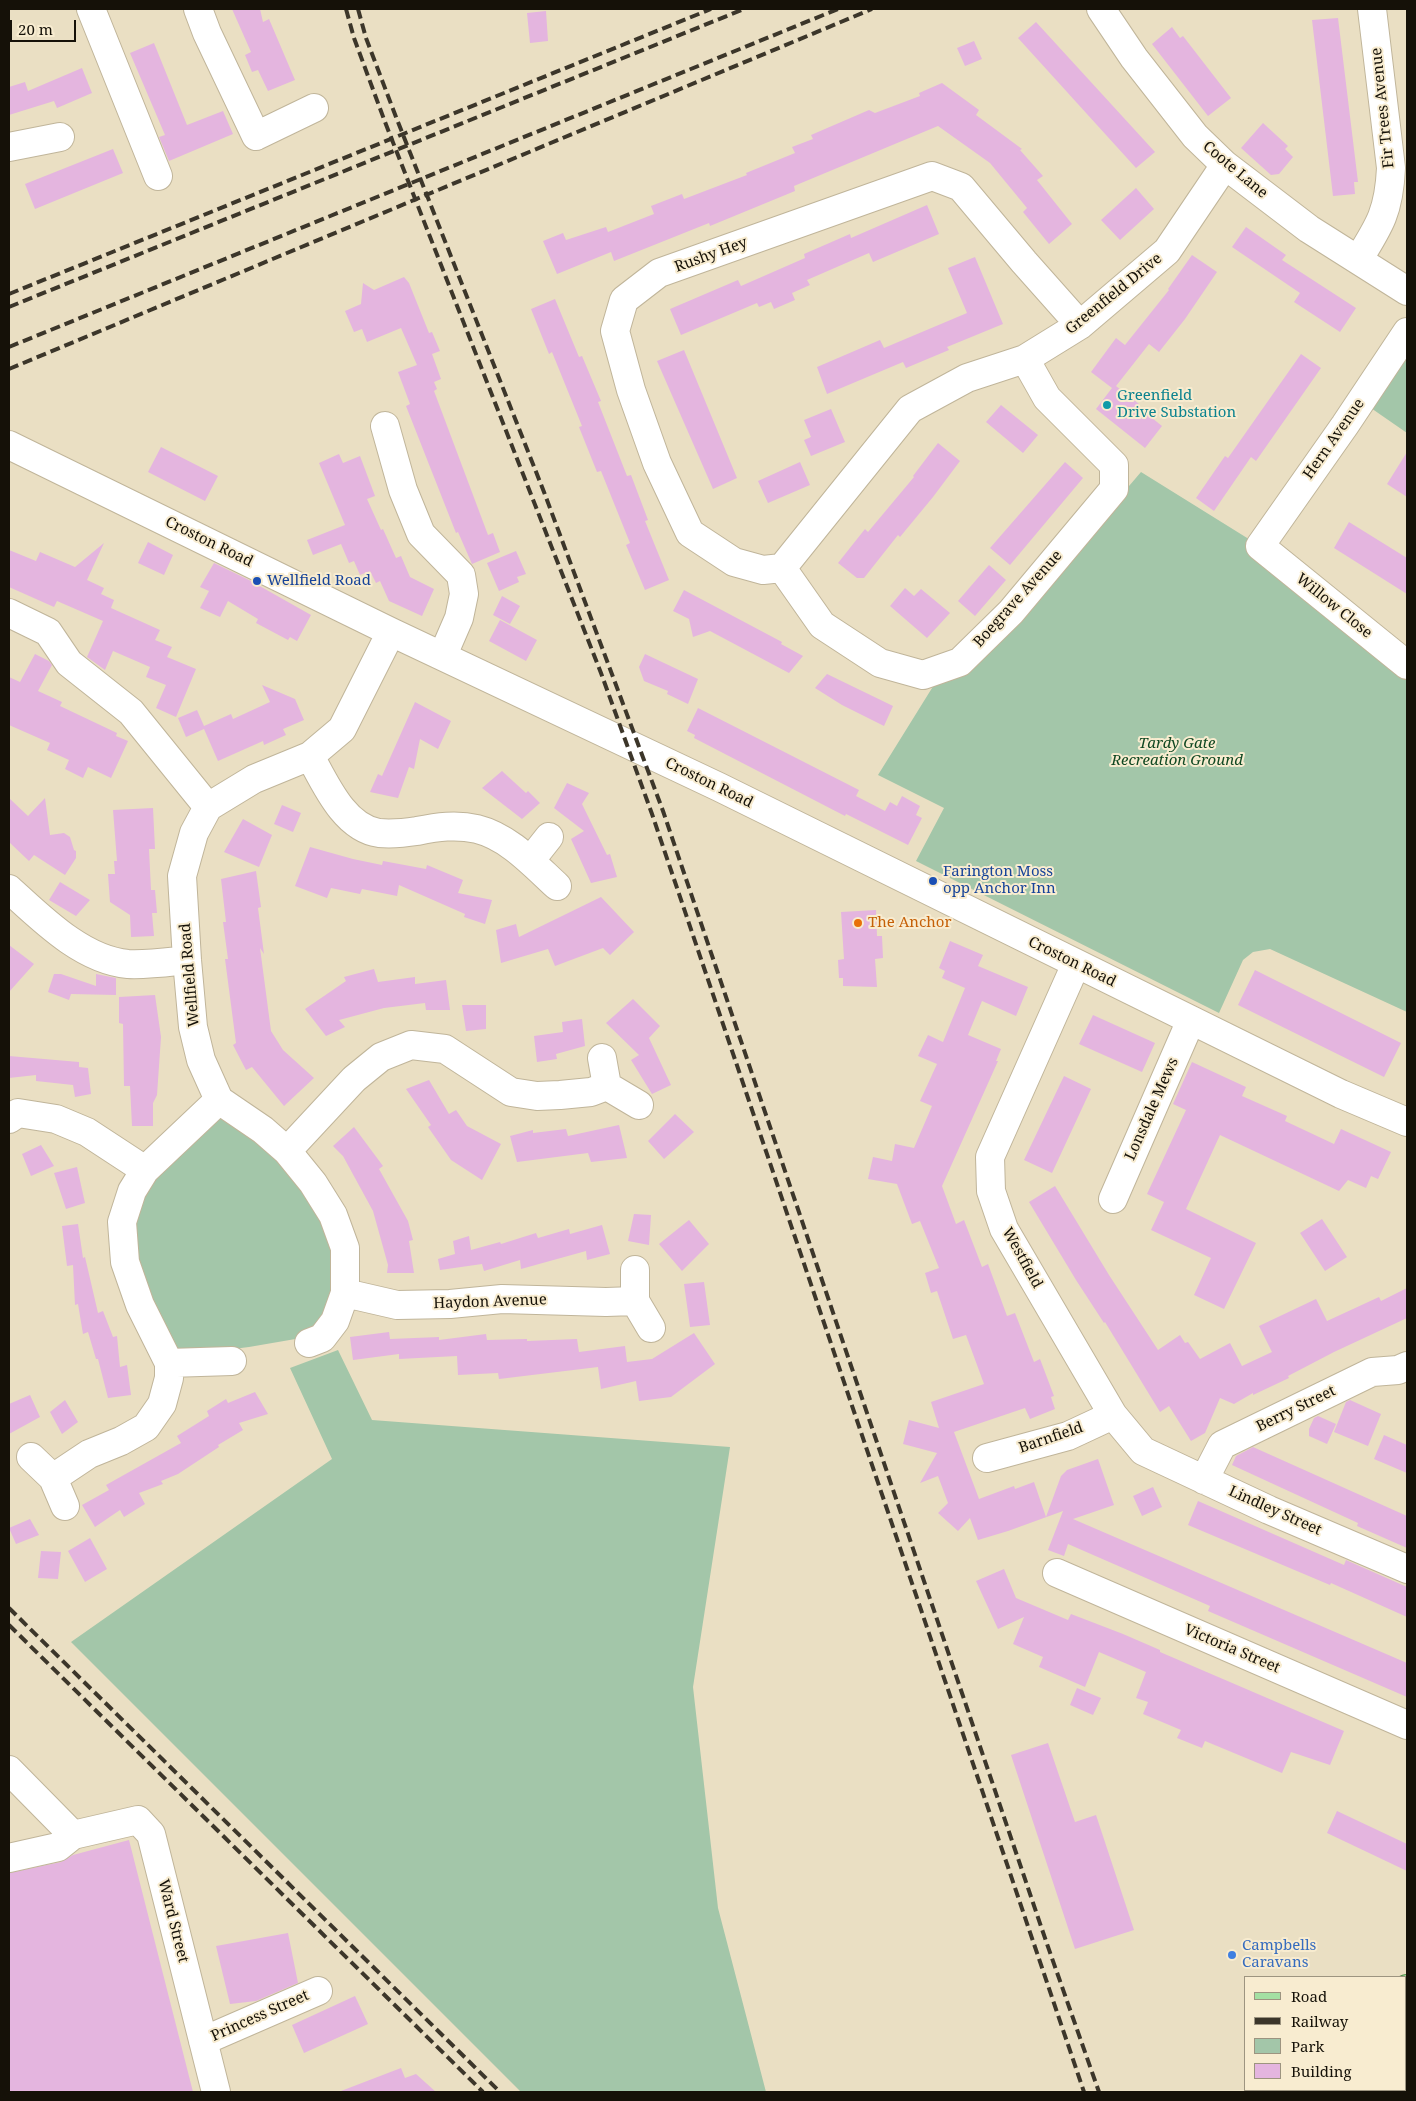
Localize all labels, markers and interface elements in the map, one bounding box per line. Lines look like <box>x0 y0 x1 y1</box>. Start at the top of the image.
scale bar <box>12 10 79 42</box>
text: 20 m <box>18 19 53 39</box>
street label: Fir Trees Avenue <box>1368 47 1398 169</box>
street label: Coote Lane <box>1199 138 1271 202</box>
street label: Rushy Hey <box>672 234 750 276</box>
street label: Greenfield Drive <box>1062 250 1166 338</box>
place label: Greenfield Drive Substation <box>1117 387 1236 422</box>
street label: Hern Avenue <box>1300 395 1368 483</box>
marker: Greenfield Drive Substation <box>1101 399 1113 411</box>
street label: Croston Road <box>162 513 256 571</box>
street label: Boegrave Avenue <box>970 547 1066 651</box>
street label: Willow Close <box>1292 570 1376 642</box>
place label: Wellfield Road <box>267 572 371 590</box>
marker: Wellfield Road <box>251 575 263 587</box>
park label: Tardy Gate Recreation Ground <box>1111 735 1243 770</box>
street label: Croston Road <box>662 754 756 812</box>
place label: Farington Moss opp Anchor Inn <box>943 863 1056 898</box>
marker: Farington Moss opp Anchor Inn <box>927 875 939 887</box>
place label: The Anchor <box>868 914 952 932</box>
marker: The Anchor <box>852 917 864 929</box>
street label: Wellfield Road <box>177 922 203 1028</box>
street label: Croston Road <box>1025 933 1119 991</box>
street label: Lonsdale Mews <box>1121 1055 1183 1163</box>
street label: Westfield <box>998 1224 1046 1292</box>
street label: Haydon Avenue <box>433 1291 547 1313</box>
street label: Berry Street <box>1253 1382 1339 1436</box>
street label: Barnfield <box>1016 1419 1086 1457</box>
street label: Lindley Street <box>1226 1482 1324 1540</box>
street label: Victoria Street <box>1181 1621 1283 1677</box>
street label: Ward Street <box>154 1878 192 1964</box>
place label: Campbells Caravans <box>1242 1937 1316 1972</box>
marker: Campbells Caravans <box>1226 1949 1238 1961</box>
legend <box>1244 1976 1406 2091</box>
street label: Princess Street <box>208 1986 312 2046</box>
text: Road <box>1291 1986 1327 2006</box>
text: Railway <box>1291 2011 1348 2031</box>
text: Park <box>1291 2036 1324 2056</box>
text: Building <box>1291 2061 1352 2081</box>

